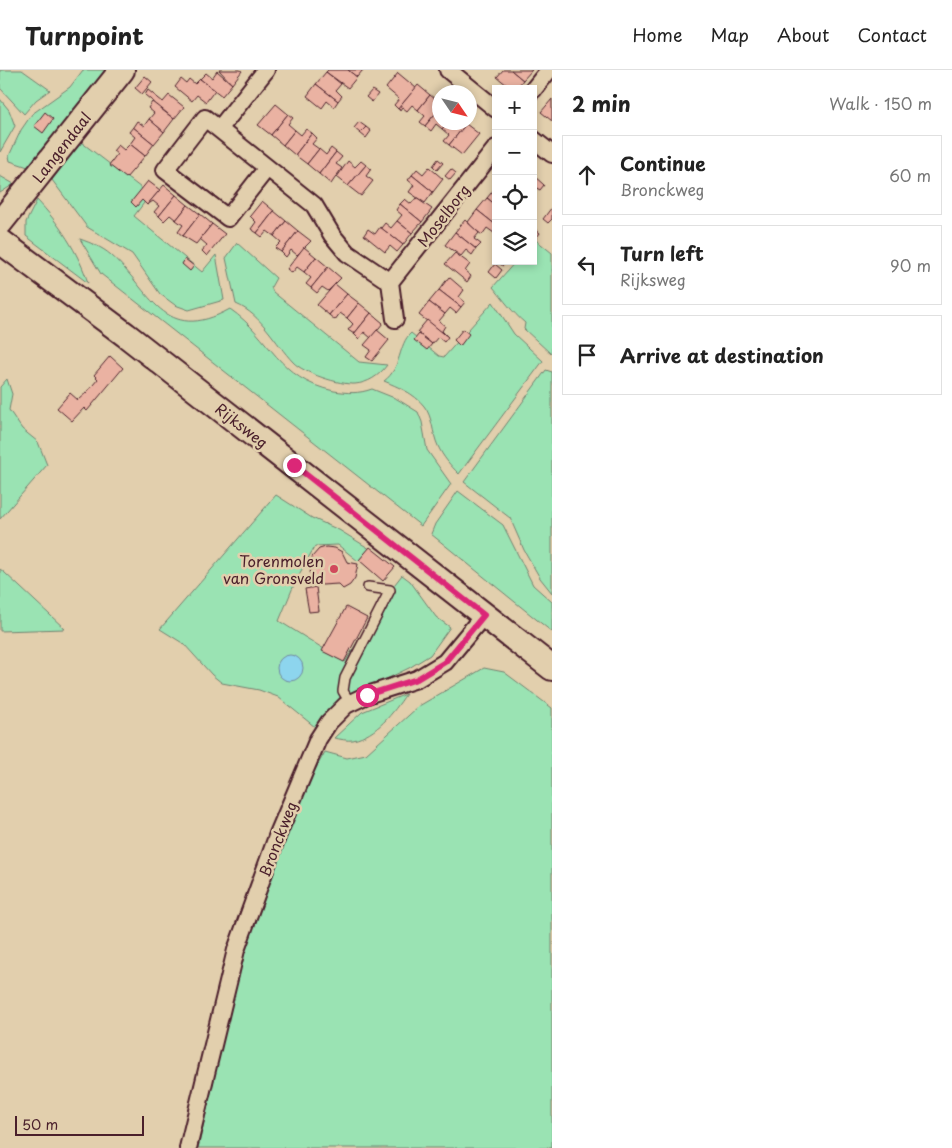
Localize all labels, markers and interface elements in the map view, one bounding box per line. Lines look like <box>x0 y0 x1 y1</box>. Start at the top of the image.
text: Turnpoint <box>25 17 144 53</box>
text: Home <box>632 21 682 48</box>
text: Map <box>710 21 749 48</box>
text: About <box>777 21 829 48</box>
text: Contact <box>857 21 927 48</box>
north arrow <box>432 85 477 130</box>
map controls <box>492 85 537 265</box>
button: + <box>492 85 537 130</box>
text: 2 min <box>572 87 631 119</box>
text: Walk · 150 m <box>829 91 932 115</box>
street label: Langendaal <box>26 107 96 187</box>
button: − <box>492 130 537 175</box>
text: Continue <box>620 149 706 177</box>
icon: ahead <box>573 161 601 189</box>
text: 60 m <box>889 163 931 187</box>
button: locate <box>492 175 537 220</box>
text: Bronckweg <box>620 177 704 201</box>
street label: Moselborg <box>411 179 475 251</box>
button: layers <box>492 220 537 265</box>
text: Turn left <box>620 239 704 267</box>
icon: left <box>573 251 601 279</box>
text: 90 m <box>890 253 931 277</box>
text: Rijksweg <box>620 267 686 291</box>
icon: arrive <box>573 341 601 369</box>
text: Arrive at destination <box>620 341 824 369</box>
street label: Rijksweg <box>211 397 273 453</box>
route end <box>283 454 306 477</box>
place label: Torenmolen van Gronsveld <box>223 549 324 589</box>
marker: Torenmolen van Gronsveld <box>328 563 340 575</box>
route start <box>356 684 379 707</box>
street label: Bronckweg <box>252 798 302 880</box>
scale bar <box>15 1113 144 1136</box>
text: 50 m <box>22 1114 58 1135</box>

